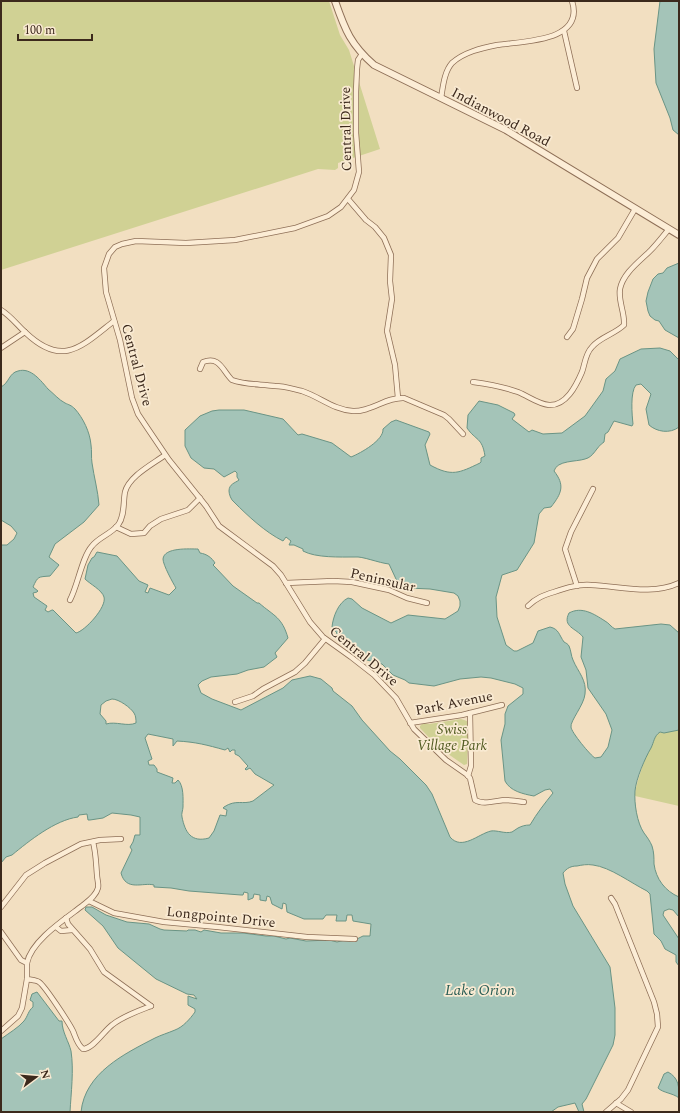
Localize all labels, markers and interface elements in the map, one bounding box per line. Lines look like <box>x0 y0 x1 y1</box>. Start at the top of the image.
scale bar <box>18 16 92 42</box>
text: 100 m <box>24 21 55 40</box>
street label: Indianwood Road <box>448 82 554 152</box>
street label: Central Drive <box>335 86 357 171</box>
street label: Central Drive <box>116 321 158 409</box>
street label: Peninsular <box>348 562 418 598</box>
street label: Central Drive <box>325 621 403 691</box>
street label: Park Avenue <box>413 685 495 721</box>
park label: Swiss Village Park <box>417 719 487 756</box>
street label: Longpointe Drive <box>165 901 277 933</box>
water label: Lake Orion <box>445 979 515 1002</box>
north arrow <box>16 1057 56 1097</box>
text: N <box>36 1068 55 1081</box>

